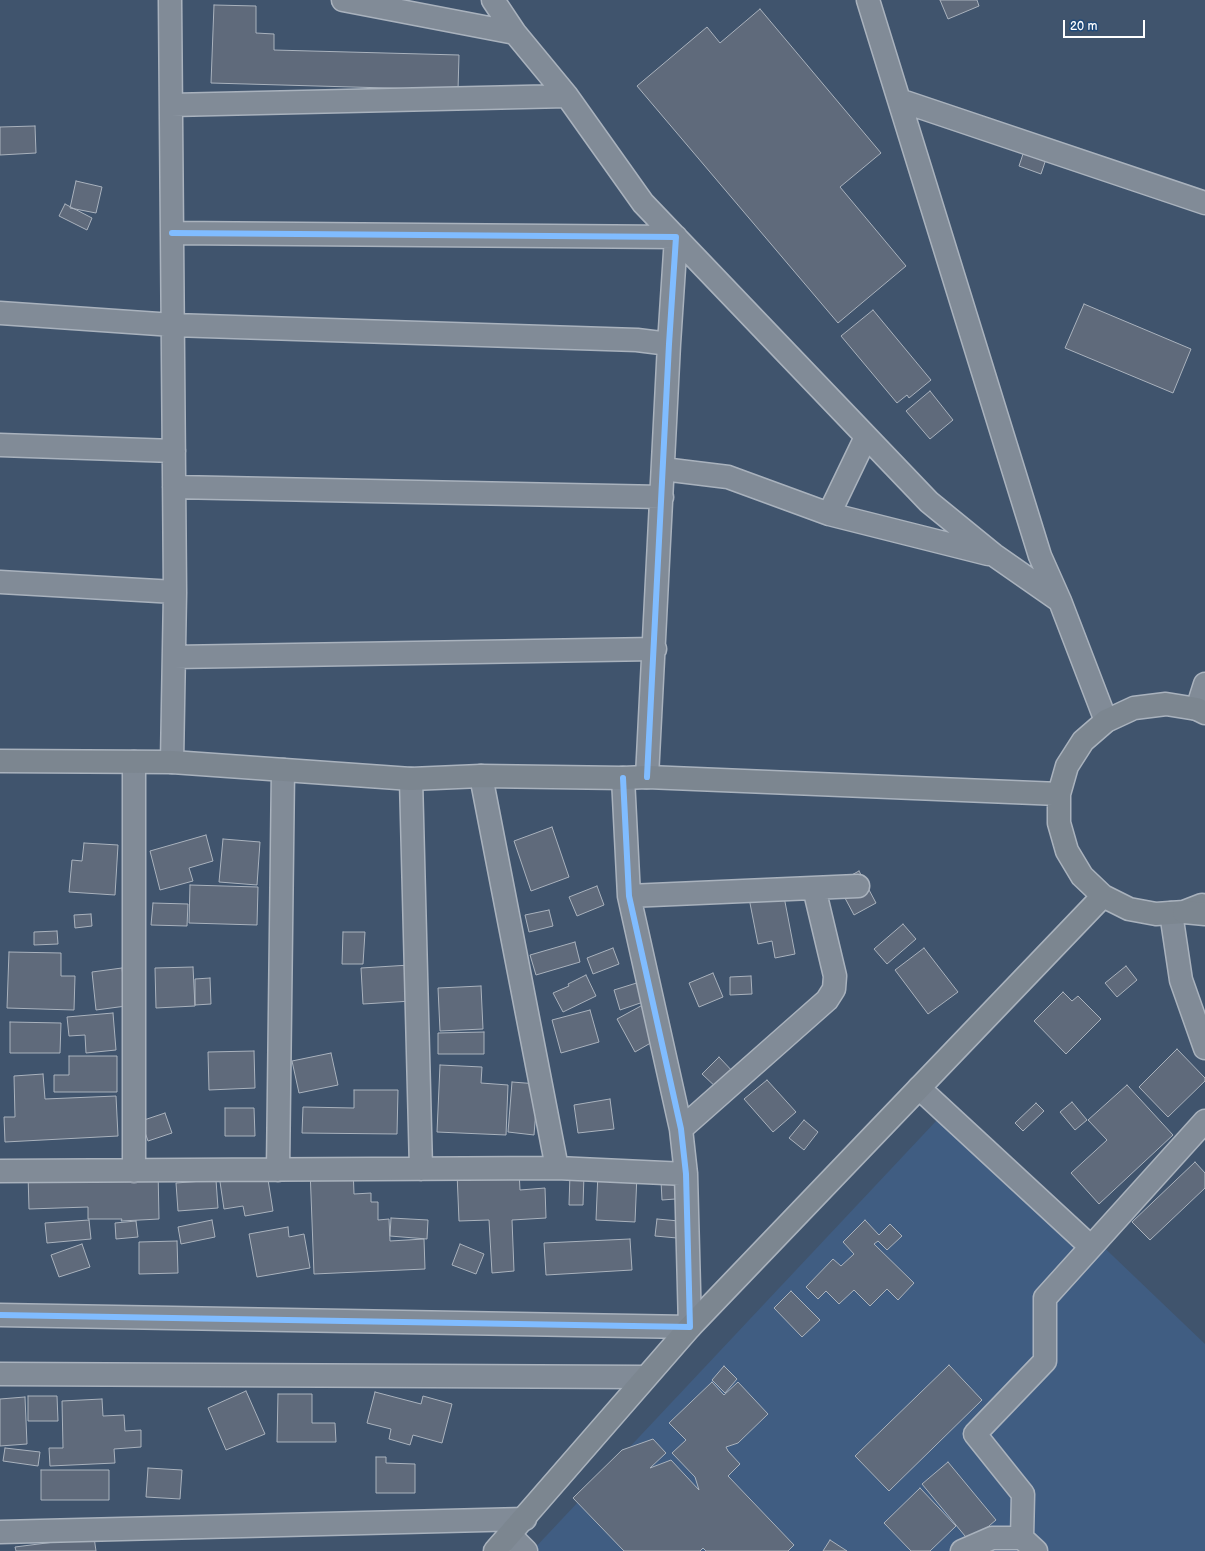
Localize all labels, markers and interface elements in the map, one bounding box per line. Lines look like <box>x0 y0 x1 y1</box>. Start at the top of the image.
scale bar <box>1065 12 1147 38</box>
text: 20 m <box>1070 19 1097 34</box>

